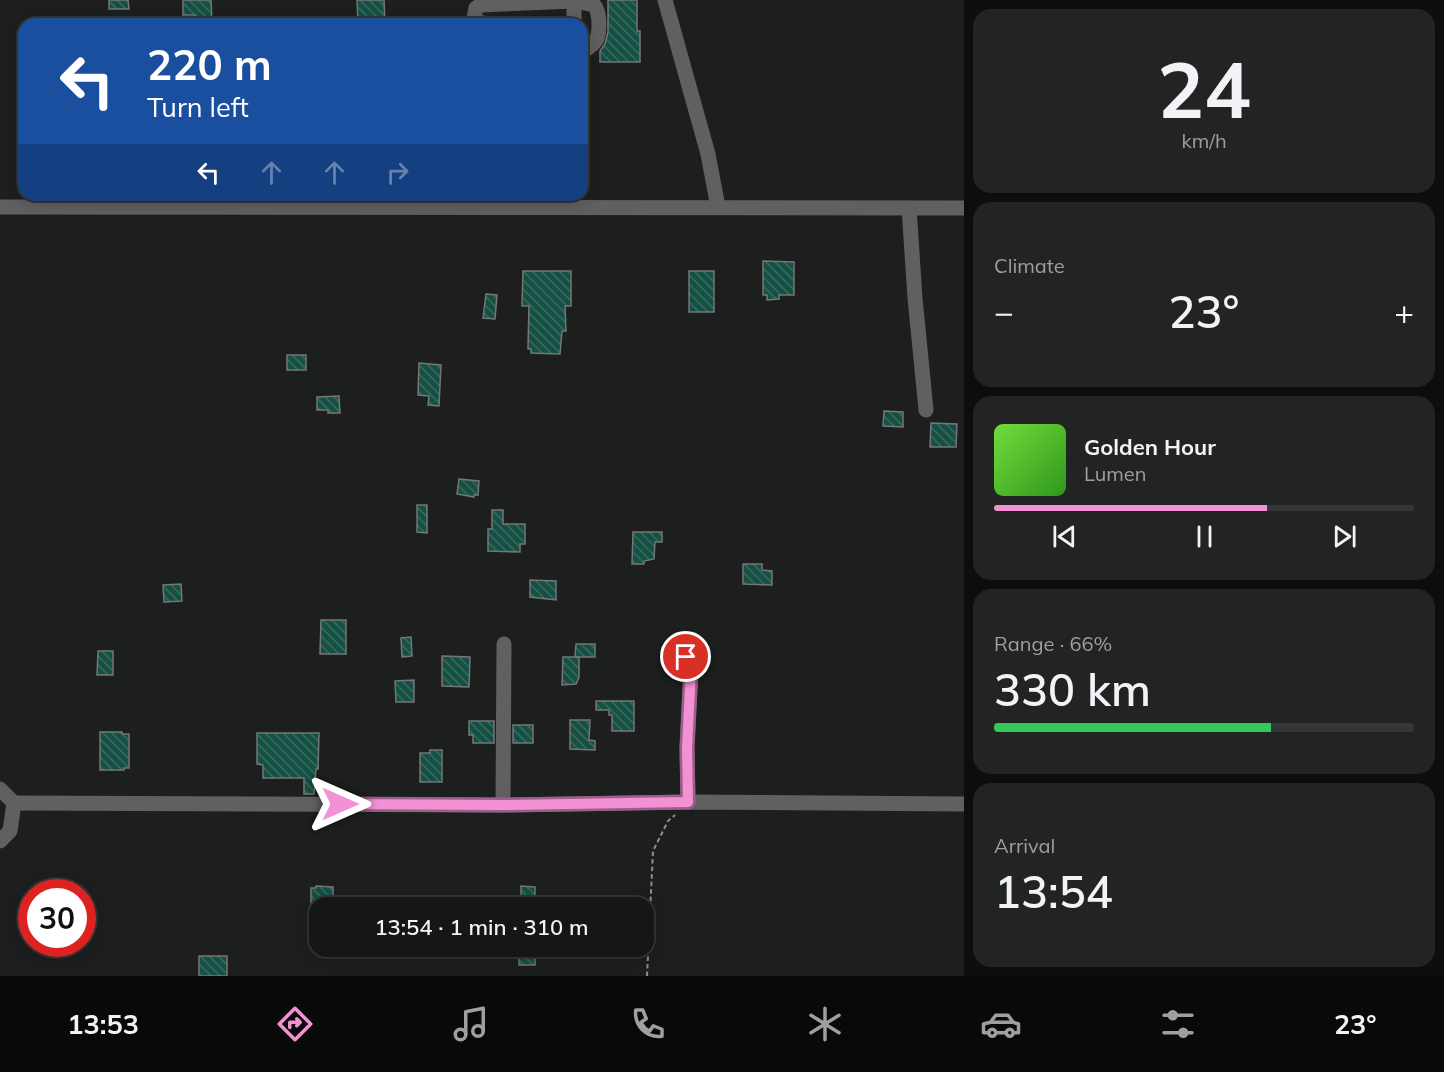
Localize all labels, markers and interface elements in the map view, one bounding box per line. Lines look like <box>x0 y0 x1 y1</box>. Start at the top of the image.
text: 220 m <box>147 38 272 91</box>
text: 24 <box>1157 40 1251 138</box>
icon: left <box>48 42 126 120</box>
text: Turn left <box>147 90 249 124</box>
text: km/h <box>1181 128 1227 153</box>
icon: left <box>192 156 225 189</box>
icon: ahead <box>255 156 288 189</box>
icon: ahead <box>318 156 351 189</box>
icon: right <box>381 156 414 189</box>
text: Climate <box>994 253 1065 278</box>
text: 23° <box>1169 283 1239 339</box>
text: − <box>994 291 1014 332</box>
text: + <box>1394 291 1414 332</box>
text: Golden Hour <box>1084 433 1216 461</box>
text: Lumen <box>1084 461 1146 486</box>
icon: previous <box>1048 520 1081 553</box>
icon: pause <box>1188 520 1221 553</box>
icon: next <box>1328 520 1361 553</box>
pin <box>660 631 711 682</box>
text: Range · 66% <box>994 631 1112 656</box>
icon: arrive <box>669 640 702 673</box>
text: 330 km <box>994 661 1151 717</box>
position arrow <box>308 772 372 836</box>
text: Arrival <box>994 833 1055 858</box>
text: 13:54 <box>994 863 1113 919</box>
speed limit sign: 30 <box>18 879 96 957</box>
text: 13:54 · 1 min · 310 m <box>374 913 589 941</box>
icon: directions <box>274 1003 316 1045</box>
icon: music <box>450 1003 492 1045</box>
icon: phone <box>627 1003 669 1045</box>
icon: climate <box>804 1003 846 1045</box>
icon: car <box>980 1003 1022 1045</box>
icon: filters <box>1157 1003 1199 1045</box>
text: 13:53 <box>67 1007 139 1041</box>
text: 23° <box>1334 1007 1377 1041</box>

